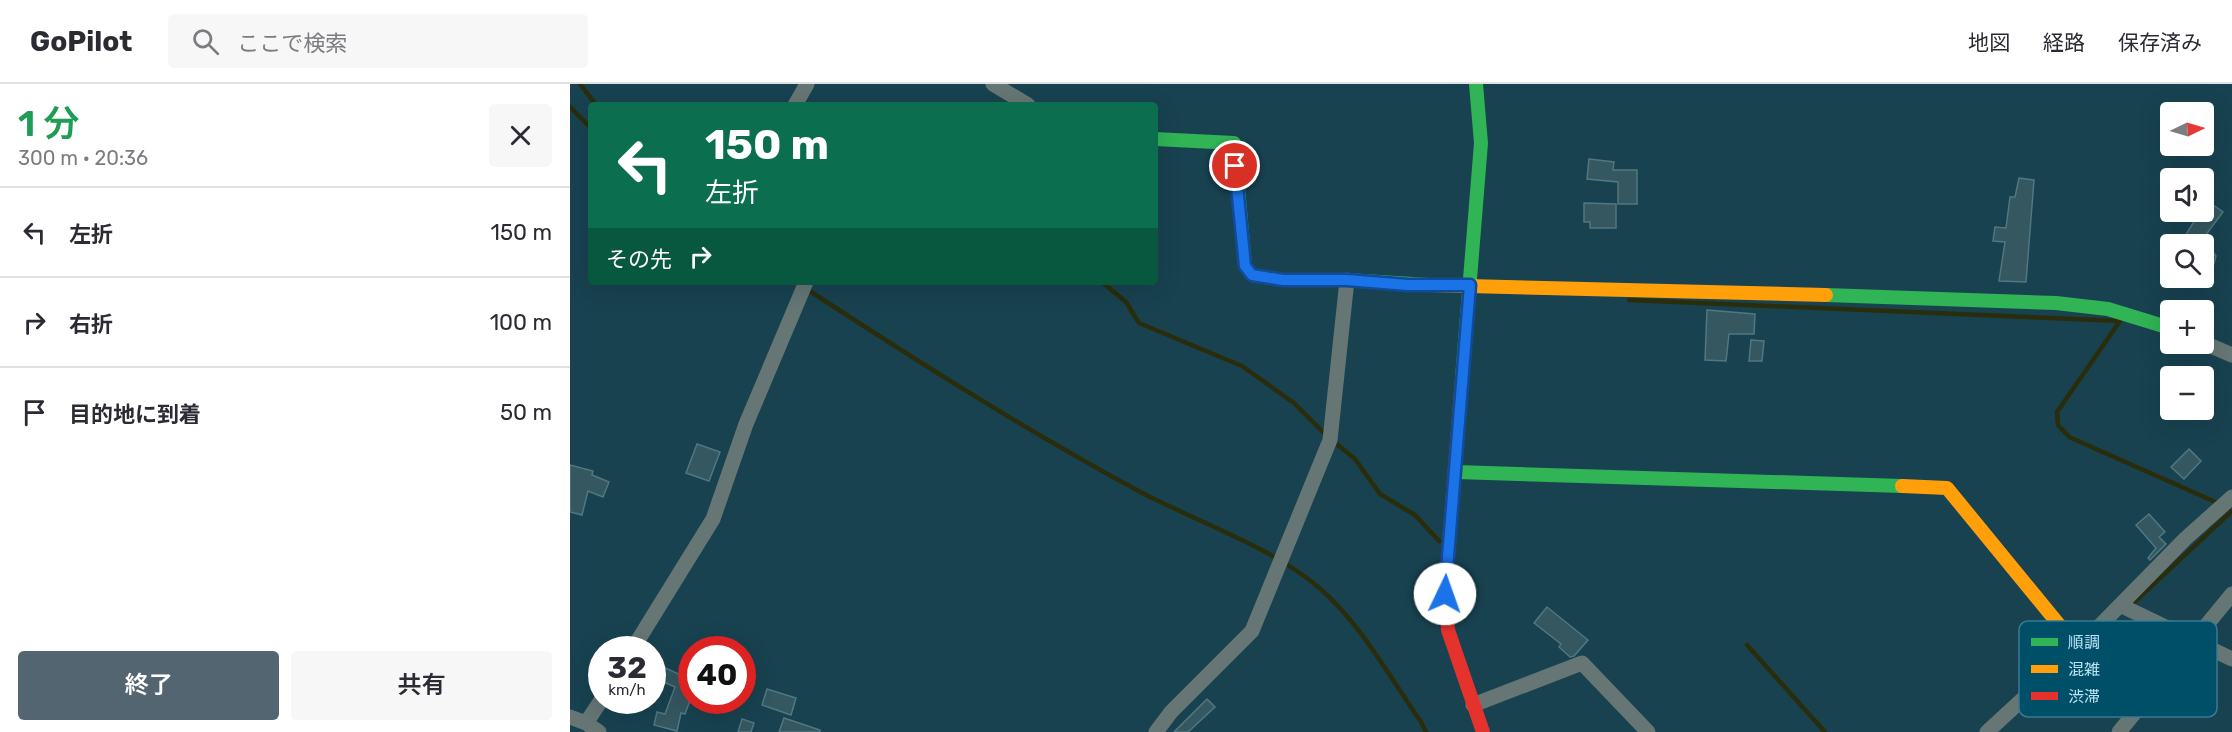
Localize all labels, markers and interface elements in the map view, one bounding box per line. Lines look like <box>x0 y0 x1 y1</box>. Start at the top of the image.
search box <box>168 14 588 68</box>
text: GoPilot <box>30 25 132 58</box>
icon: search <box>189 25 222 58</box>
text: ここで検索 <box>237 30 347 57</box>
text: 地図 <box>1968 30 2010 55</box>
text: 経路 <box>2043 30 2085 55</box>
text: 保存済み <box>2118 30 2202 55</box>
text: 1 分 <box>18 102 79 145</box>
north arrow <box>2160 102 2214 156</box>
map controls <box>2160 102 2214 420</box>
button: close <box>489 104 552 167</box>
text: 150 m <box>705 120 829 170</box>
icon: left <box>606 126 684 204</box>
pin <box>1209 140 1260 191</box>
text: 300 m · 20:36 <box>18 146 148 170</box>
icon: arrive <box>1218 149 1251 182</box>
button: sound <box>2160 168 2214 222</box>
text: 左折 <box>705 177 759 209</box>
icon: left <box>18 216 51 249</box>
text: 150 m <box>491 219 552 246</box>
text: 左折 <box>69 221 113 248</box>
button: search <box>2160 234 2214 288</box>
icon: right <box>684 240 717 273</box>
text: その先 <box>606 246 672 273</box>
button: + <box>2160 300 2214 354</box>
icon: right <box>18 306 51 339</box>
text: 100 m <box>490 309 552 336</box>
text: 右折 <box>69 311 113 338</box>
button: − <box>2160 366 2214 420</box>
icon: arrive <box>18 396 51 429</box>
text: 50 m <box>500 399 552 426</box>
text: 目的地に到着 <box>69 401 201 428</box>
position arrow <box>1413 562 1477 626</box>
legend <box>2019 621 2217 717</box>
text: 順調 <box>2068 633 2100 652</box>
speed limit sign: 40 <box>678 636 756 714</box>
text: 32 <box>607 650 647 686</box>
button: 終了 <box>18 651 279 720</box>
button: 共有 <box>291 651 552 720</box>
text: 混雑 <box>2068 660 2100 679</box>
text: km/h <box>608 681 646 699</box>
text: 渋滞 <box>2068 687 2100 706</box>

